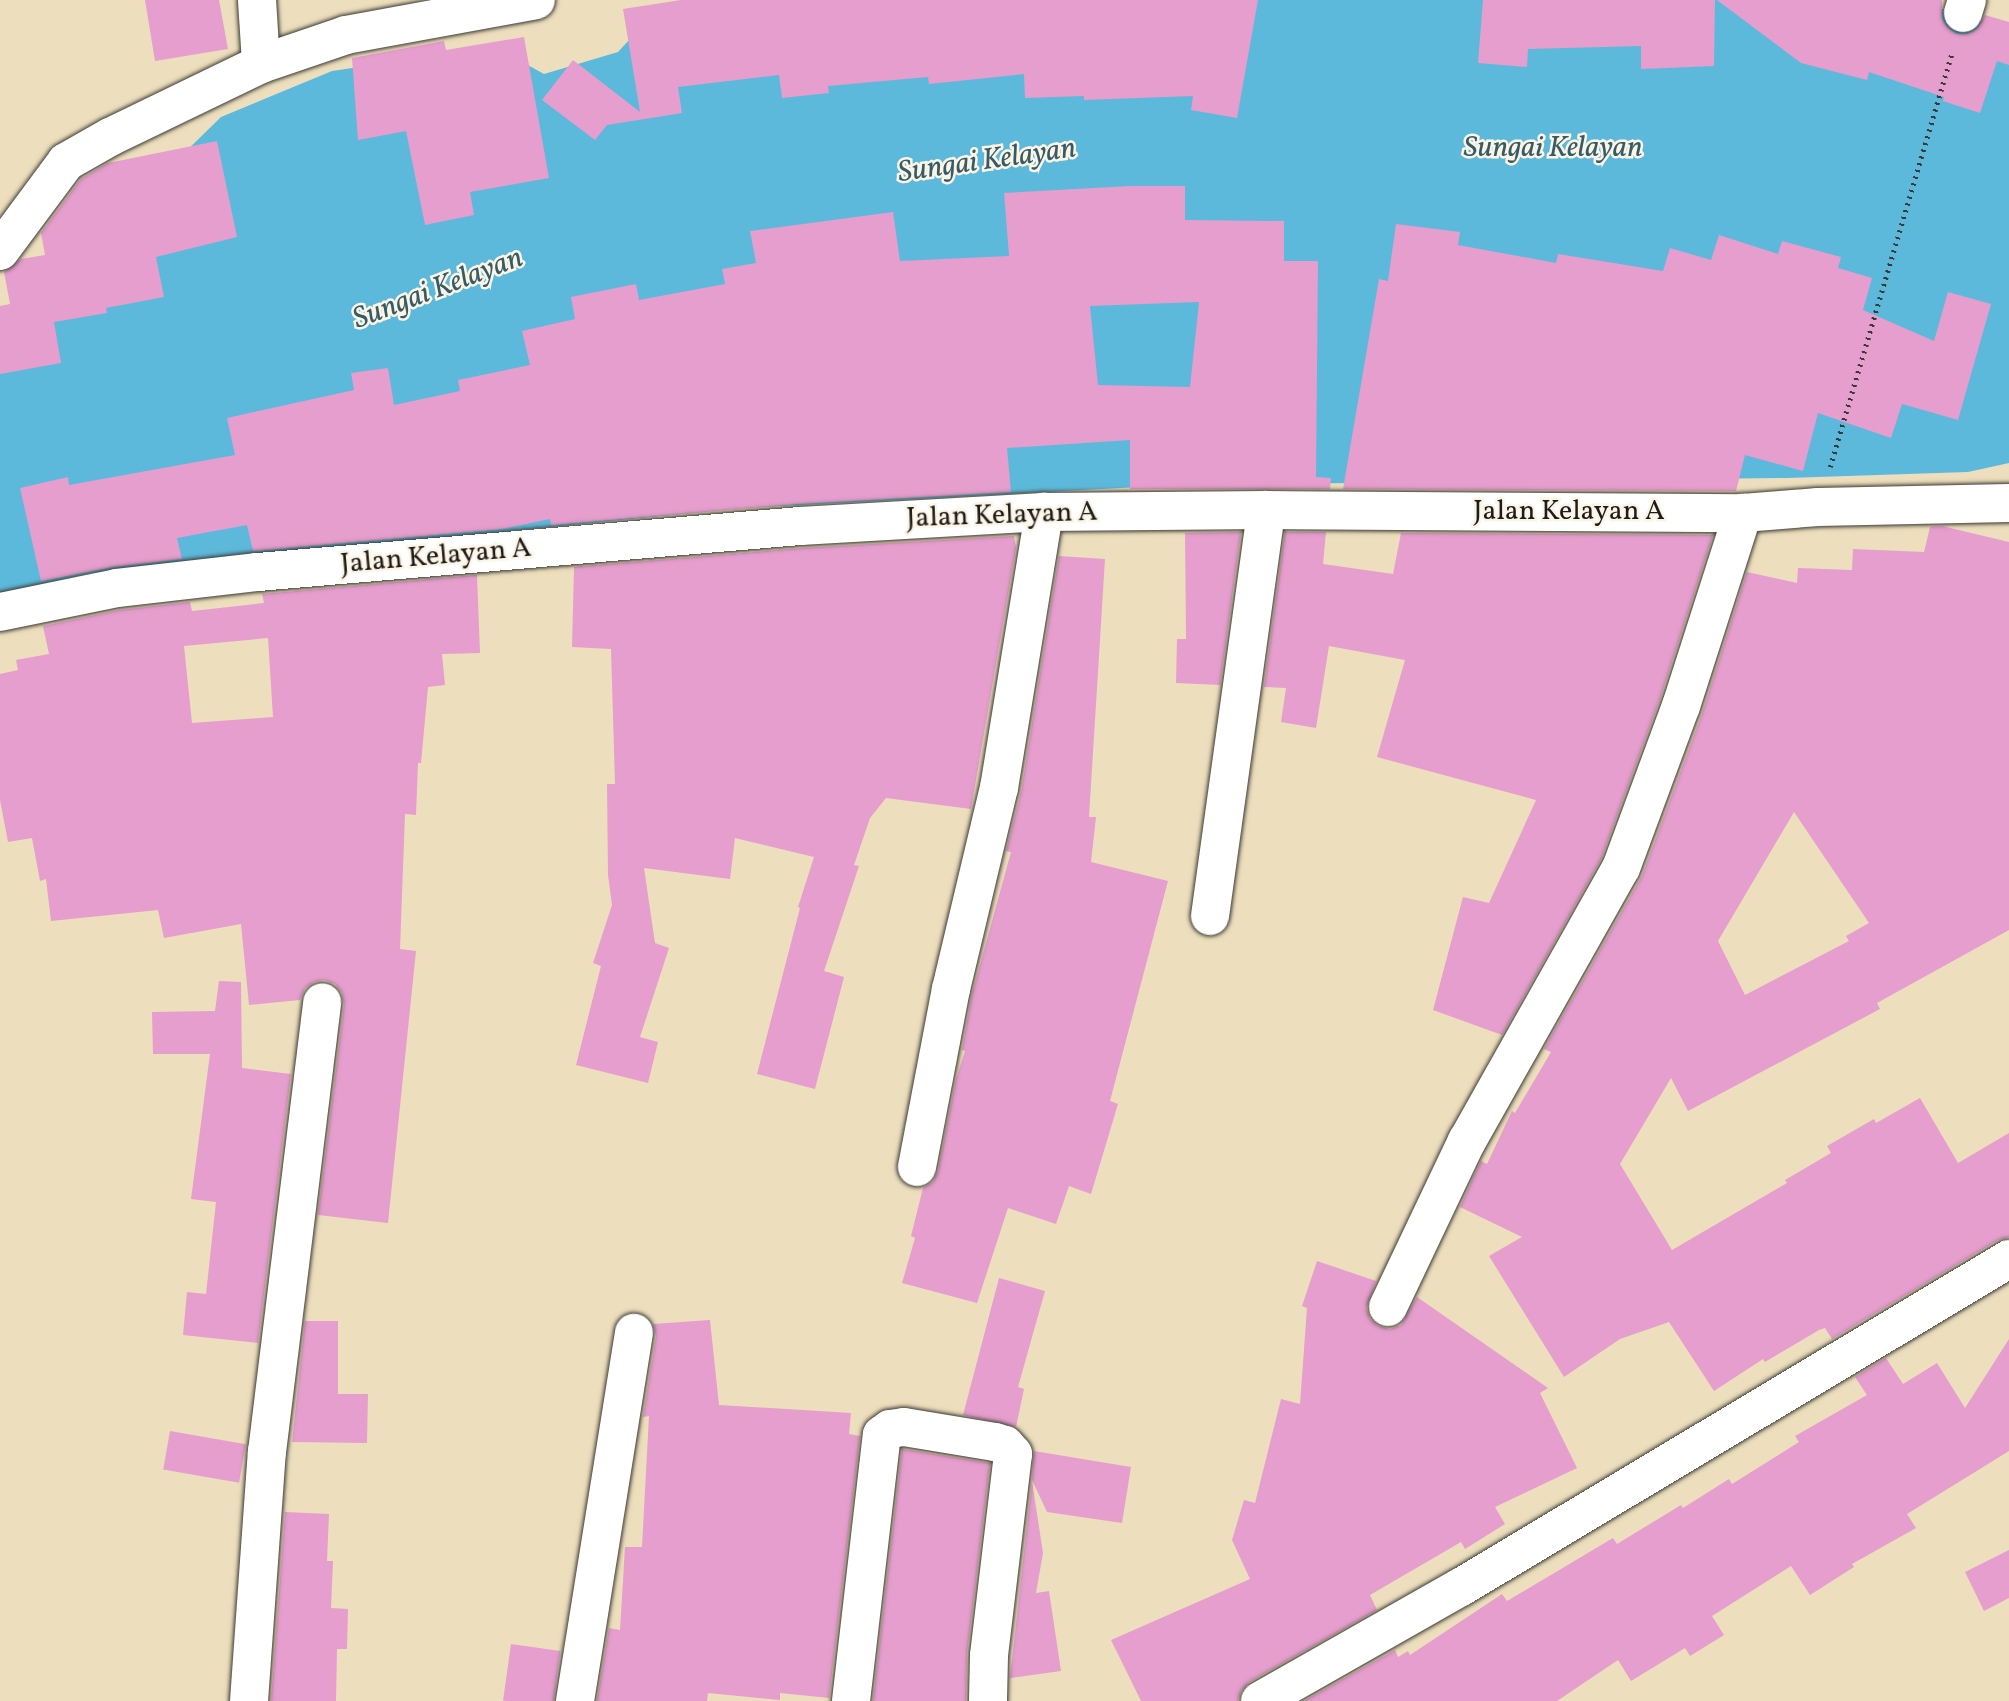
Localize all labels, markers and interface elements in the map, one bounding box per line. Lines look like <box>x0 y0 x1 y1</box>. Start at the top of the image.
water label: Sungai Kelayan <box>1463 130 1643 166</box>
water label: Sungai Kelayan <box>896 131 1078 191</box>
water label: Sungai Kelayan <box>348 240 528 338</box>
street label: Jalan Kelayan A <box>1473 495 1665 529</box>
street label: Jalan Kelayan A <box>906 496 1098 536</box>
street label: Jalan Kelayan A <box>339 532 533 582</box>

